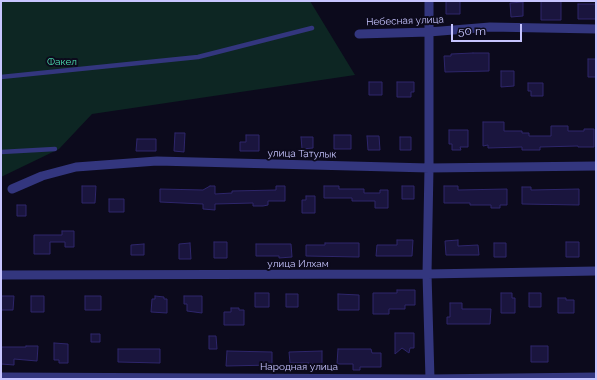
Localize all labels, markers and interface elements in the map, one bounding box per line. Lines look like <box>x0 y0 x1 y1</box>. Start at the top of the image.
street label: Небесная улица <box>366 14 444 28</box>
scale bar <box>453 16 524 42</box>
text: 50 m <box>458 24 486 38</box>
park label: Факел <box>47 56 77 68</box>
street label: улица Татулык <box>267 147 337 161</box>
street label: улица Илхам <box>267 258 329 270</box>
street label: Народная улица <box>260 361 338 373</box>

